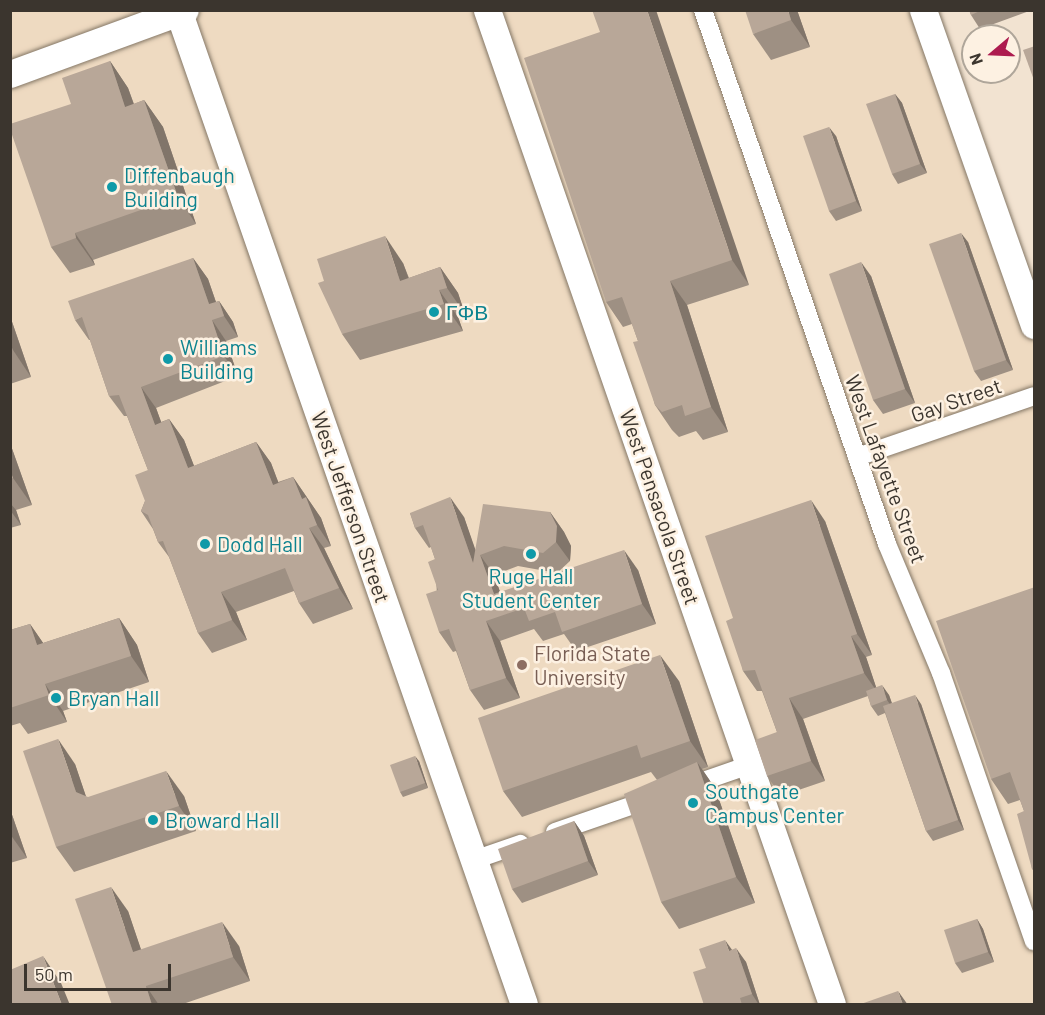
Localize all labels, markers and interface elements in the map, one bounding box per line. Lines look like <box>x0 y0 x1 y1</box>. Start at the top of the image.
north arrow <box>961 24 1021 84</box>
text: N <box>965 51 986 68</box>
place label: Diffenbaugh Building <box>124 162 235 212</box>
marker: Diffenbaugh Building <box>105 180 119 194</box>
place label: ΓΦΒ <box>446 299 488 325</box>
marker: ΓΦΒ <box>427 305 441 319</box>
place label: Williams Building <box>180 334 257 384</box>
marker: Williams Building <box>161 352 175 366</box>
street label: West Lafayette Street <box>840 371 932 567</box>
street label: Gay Street <box>907 373 1005 427</box>
street label: West Pensacola Street <box>615 406 705 608</box>
street label: West Jefferson Street <box>306 408 396 606</box>
place label: Dodd Hall <box>217 531 303 557</box>
marker: Dodd Hall <box>198 537 212 551</box>
marker: Ruge Hall Student Center <box>524 547 538 561</box>
place label: Ruge Hall Student Center <box>462 563 600 613</box>
place label: Florida State University <box>534 640 651 690</box>
marker: Florida State University <box>515 658 529 672</box>
place label: Bryan Hall <box>68 685 159 711</box>
marker: Bryan Hall <box>49 691 63 705</box>
place label: Southgate Campus Center <box>705 778 844 828</box>
marker: Southgate Campus Center <box>686 796 700 810</box>
place label: Broward Hall <box>165 807 280 833</box>
marker: Broward Hall <box>146 813 160 827</box>
scale bar <box>27 952 174 990</box>
text: 50 m <box>35 963 73 985</box>

